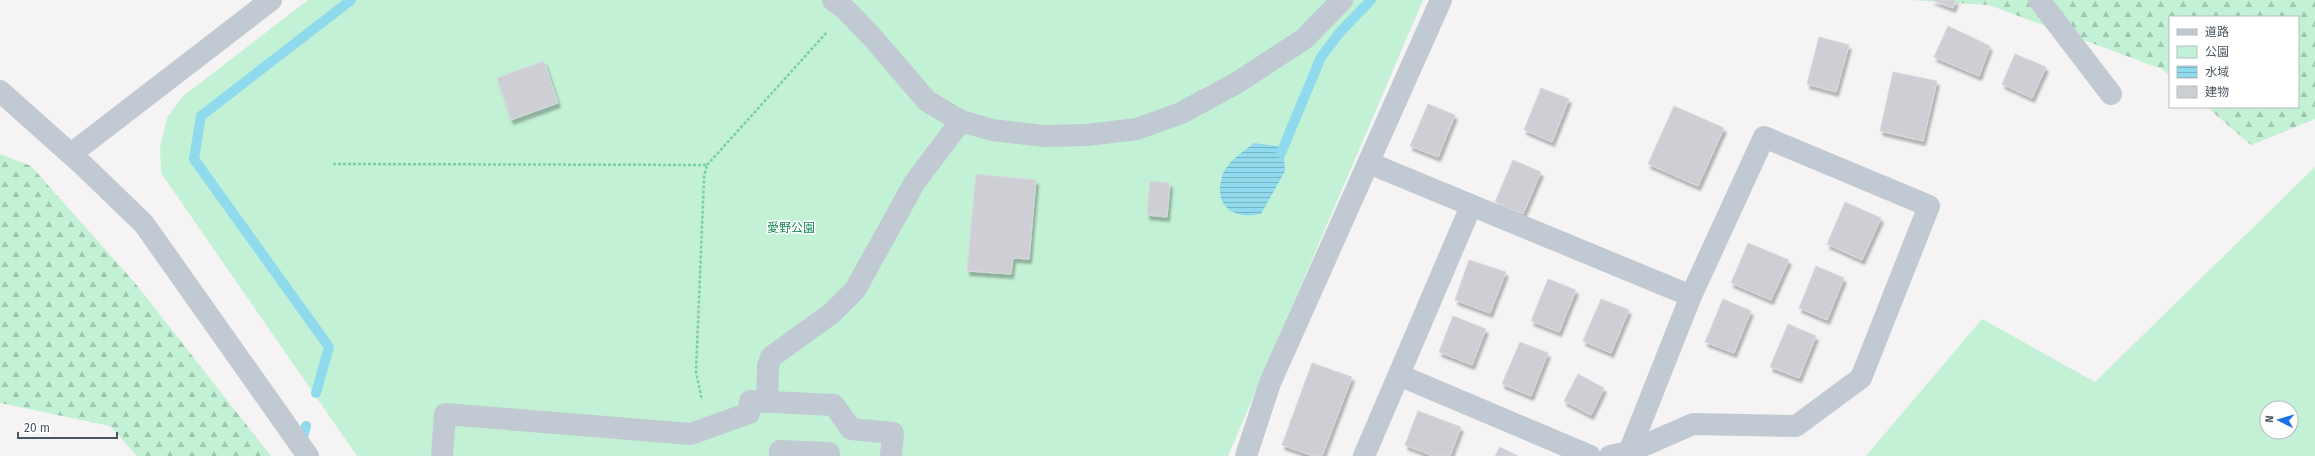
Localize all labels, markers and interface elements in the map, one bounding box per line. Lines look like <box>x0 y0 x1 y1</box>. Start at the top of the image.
legend <box>2169 16 2299 108</box>
text: 道路 <box>2205 25 2229 39</box>
text: 公園 <box>2205 45 2229 59</box>
text: 水域 <box>2205 65 2229 79</box>
text: 建物 <box>2205 85 2229 99</box>
park label: 愛野公園 <box>767 221 815 235</box>
north arrow <box>2259 400 2299 440</box>
scale bar <box>18 414 117 440</box>
text: N <box>2263 415 2276 423</box>
text: 20 m <box>24 421 50 435</box>

